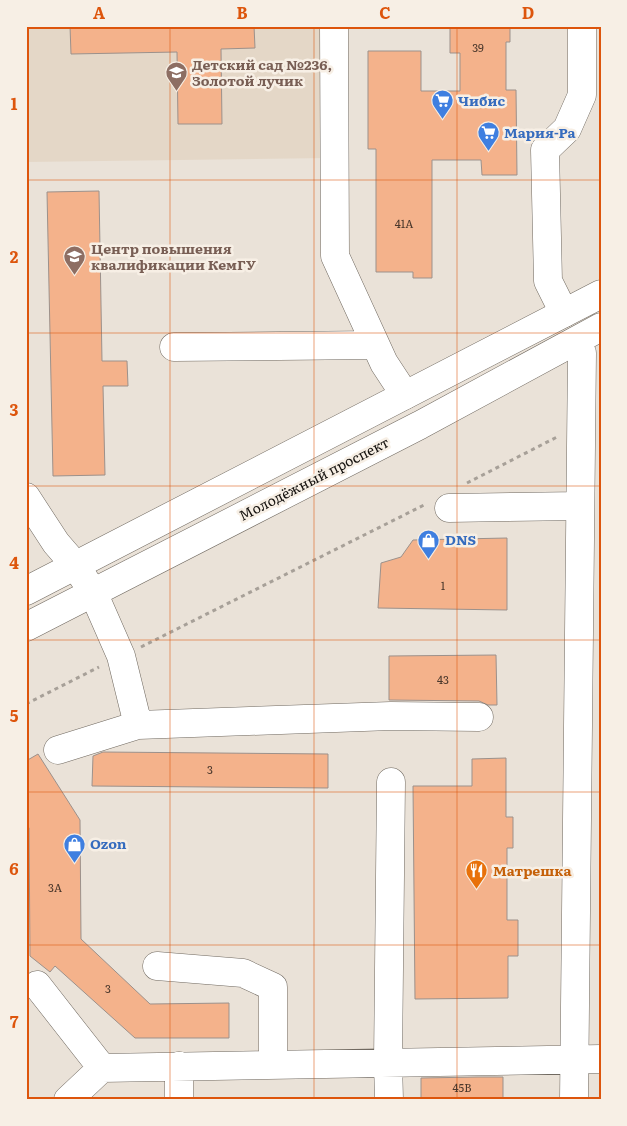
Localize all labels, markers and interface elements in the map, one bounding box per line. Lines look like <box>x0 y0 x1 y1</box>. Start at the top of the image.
text: A <box>93 0 105 24</box>
text: B <box>236 0 248 24</box>
text: C <box>379 0 391 24</box>
text: D <box>522 0 534 24</box>
house number: 39 <box>472 39 484 55</box>
place label: Детский сад №236, Золотой лучик <box>192 54 332 90</box>
school or university icon: Детский сад №236, Золотой лучик <box>164 61 188 92</box>
supermarket icon: Чибис <box>430 89 454 120</box>
place label: Чибис <box>458 90 505 110</box>
text: 1 <box>11 91 18 115</box>
supermarket icon: Мария-Ра <box>476 121 500 152</box>
place label: Мария-Ра <box>504 122 576 142</box>
house number: 41А <box>395 215 413 231</box>
place label: Центр повышения квалификации КемГУ <box>91 238 256 274</box>
text: 2 <box>10 244 19 268</box>
school or university icon: Центр повышения квалификации КемГУ <box>63 245 87 276</box>
text: 3 <box>10 397 19 421</box>
street label: Молодёжный проспект <box>235 431 392 525</box>
shop icon: DNS <box>417 528 441 559</box>
place label: DNS <box>445 529 477 549</box>
text: 4 <box>9 550 19 574</box>
house number: 1 <box>441 577 446 593</box>
house number: 43 <box>437 671 449 687</box>
text: 5 <box>10 703 19 727</box>
house number: 3 <box>207 761 213 777</box>
shop icon: Ozon <box>62 832 86 863</box>
place label: Ozon <box>90 833 127 853</box>
text: 6 <box>9 856 19 880</box>
restaurant icon: Матрешка <box>465 859 489 890</box>
place label: Матрешка <box>493 860 572 880</box>
house number: 3А <box>48 879 62 895</box>
house number: 3 <box>105 980 111 996</box>
text: 7 <box>10 1009 19 1033</box>
house number: 45В <box>453 1079 471 1095</box>

